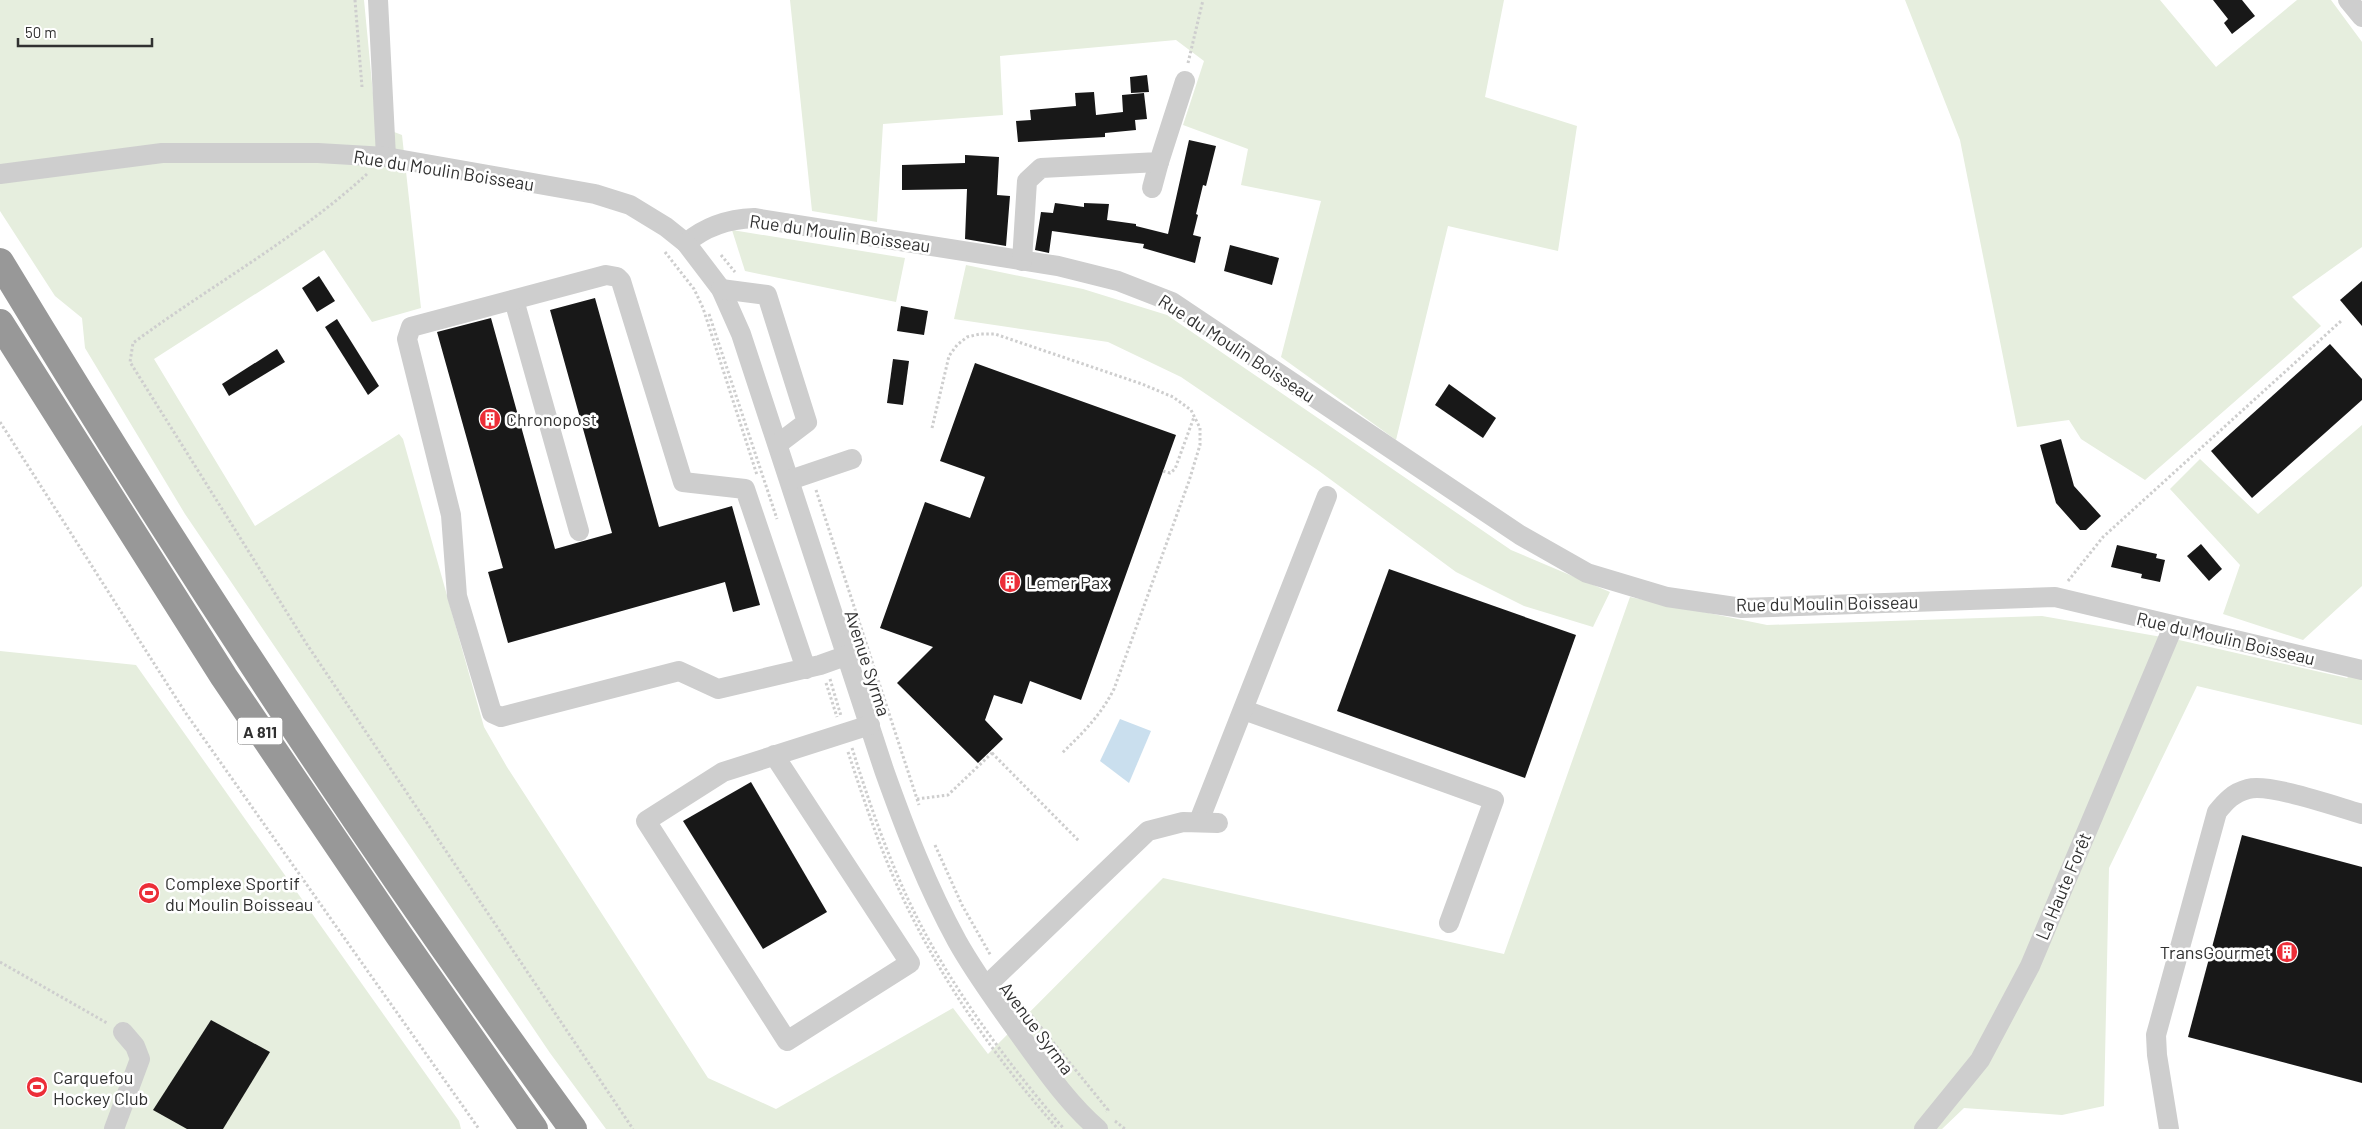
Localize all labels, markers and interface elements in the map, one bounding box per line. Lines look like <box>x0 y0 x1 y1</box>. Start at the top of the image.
scale bar <box>18 15 151 47</box>
text: 50 m <box>25 23 57 41</box>
street label: Rue du Moulin Boisseau <box>352 145 536 195</box>
street label: Rue du Moulin Boisseau <box>748 209 932 257</box>
street label: Rue du Moulin Boisseau <box>1155 289 1319 407</box>
building icon: Chronopost <box>478 407 502 431</box>
place label: Chronopost <box>506 408 597 430</box>
building icon: Lemer Pax <box>998 570 1022 594</box>
place label: Lemer Pax <box>1026 571 1109 593</box>
street label: Rue du Moulin Boisseau <box>1736 590 1918 616</box>
street label: Avenue Syrma <box>841 607 895 719</box>
street label: Rue du Moulin Boisseau <box>2135 607 2317 669</box>
road number: A 811 <box>238 718 282 744</box>
street label: La Haute Forêt <box>2030 829 2096 943</box>
place label: Complexe Sportif du Moulin Boisseau <box>165 872 314 915</box>
sports icon: Complexe Sportif du Moulin Boisseau <box>137 881 161 905</box>
building icon: TransGourmet <box>2275 940 2299 964</box>
place label: TransGourmet <box>2160 941 2271 963</box>
street label: Avenue Syrma <box>995 977 1079 1079</box>
place label: Carquefou Hockey Club <box>53 1066 148 1109</box>
sports icon: Carquefou Hockey Club <box>25 1075 49 1099</box>

